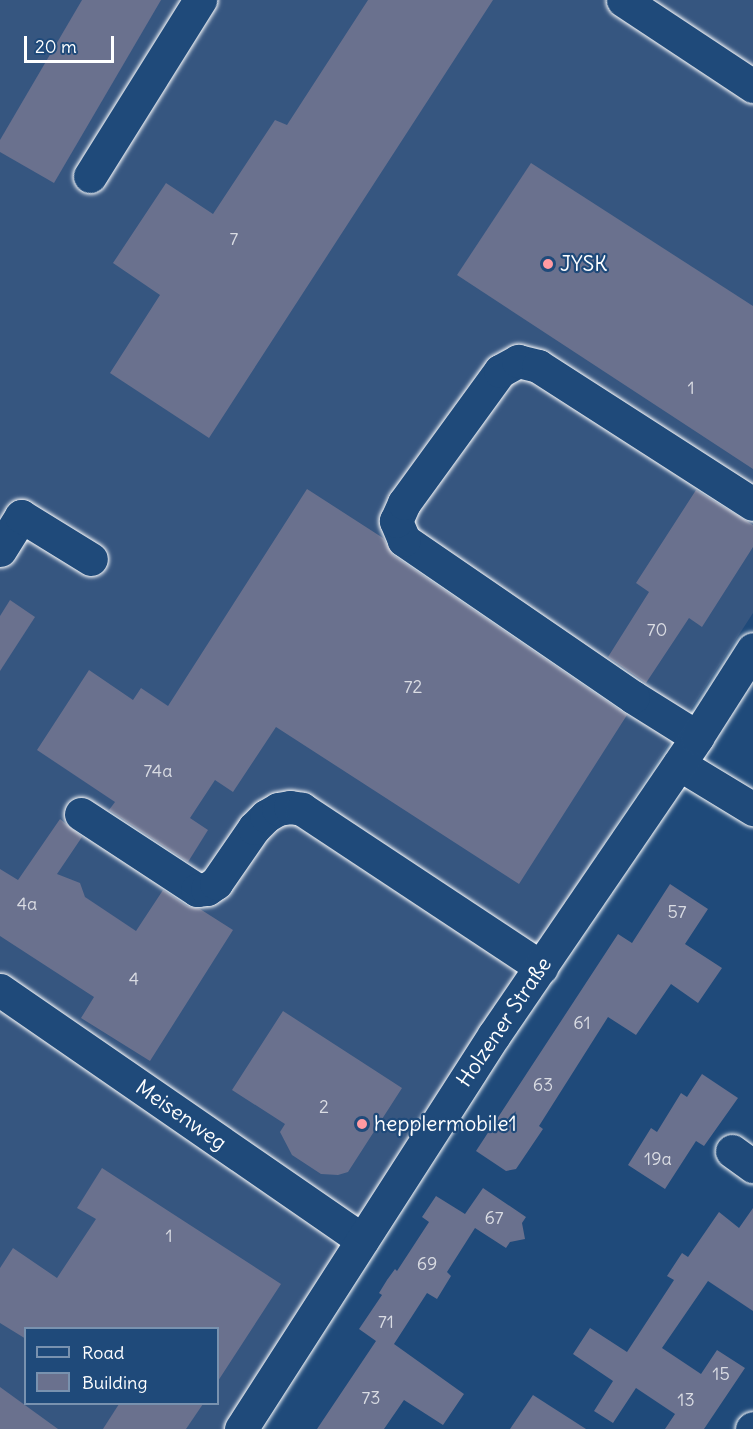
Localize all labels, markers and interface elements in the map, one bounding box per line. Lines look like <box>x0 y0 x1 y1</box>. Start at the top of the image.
scale bar <box>27 24 117 62</box>
text: 20 m <box>35 35 77 58</box>
house number: 7 <box>230 228 238 250</box>
place label: JYSK <box>560 251 607 277</box>
marker: JYSK <box>541 257 555 271</box>
house number: 1 <box>687 377 695 399</box>
house number: 70 <box>647 619 667 641</box>
house number: 72 <box>404 676 422 698</box>
house number: 74a <box>143 760 173 782</box>
house number: 4a <box>17 893 37 915</box>
house number: 57 <box>667 901 687 923</box>
street label: Holzener Straße <box>451 952 557 1092</box>
house number: 4 <box>129 968 139 990</box>
house number: 61 <box>573 1012 591 1034</box>
street label: Meisenweg <box>131 1074 231 1156</box>
house number: 63 <box>533 1074 553 1096</box>
house number: 2 <box>319 1096 329 1118</box>
place label: hepplermobile1 <box>374 1111 517 1137</box>
marker: hepplermobile1 <box>355 1117 369 1131</box>
house number: 19a <box>644 1148 672 1170</box>
house number: 67 <box>484 1207 504 1229</box>
house number: 1 <box>165 1225 173 1247</box>
house number: 69 <box>417 1253 437 1275</box>
house number: 71 <box>378 1311 394 1333</box>
legend <box>24 1327 219 1405</box>
text: Road <box>82 1341 124 1364</box>
house number: 15 <box>712 1363 730 1385</box>
text: Building <box>82 1371 147 1394</box>
house number: 73 <box>361 1387 381 1409</box>
house number: 13 <box>677 1389 695 1411</box>

